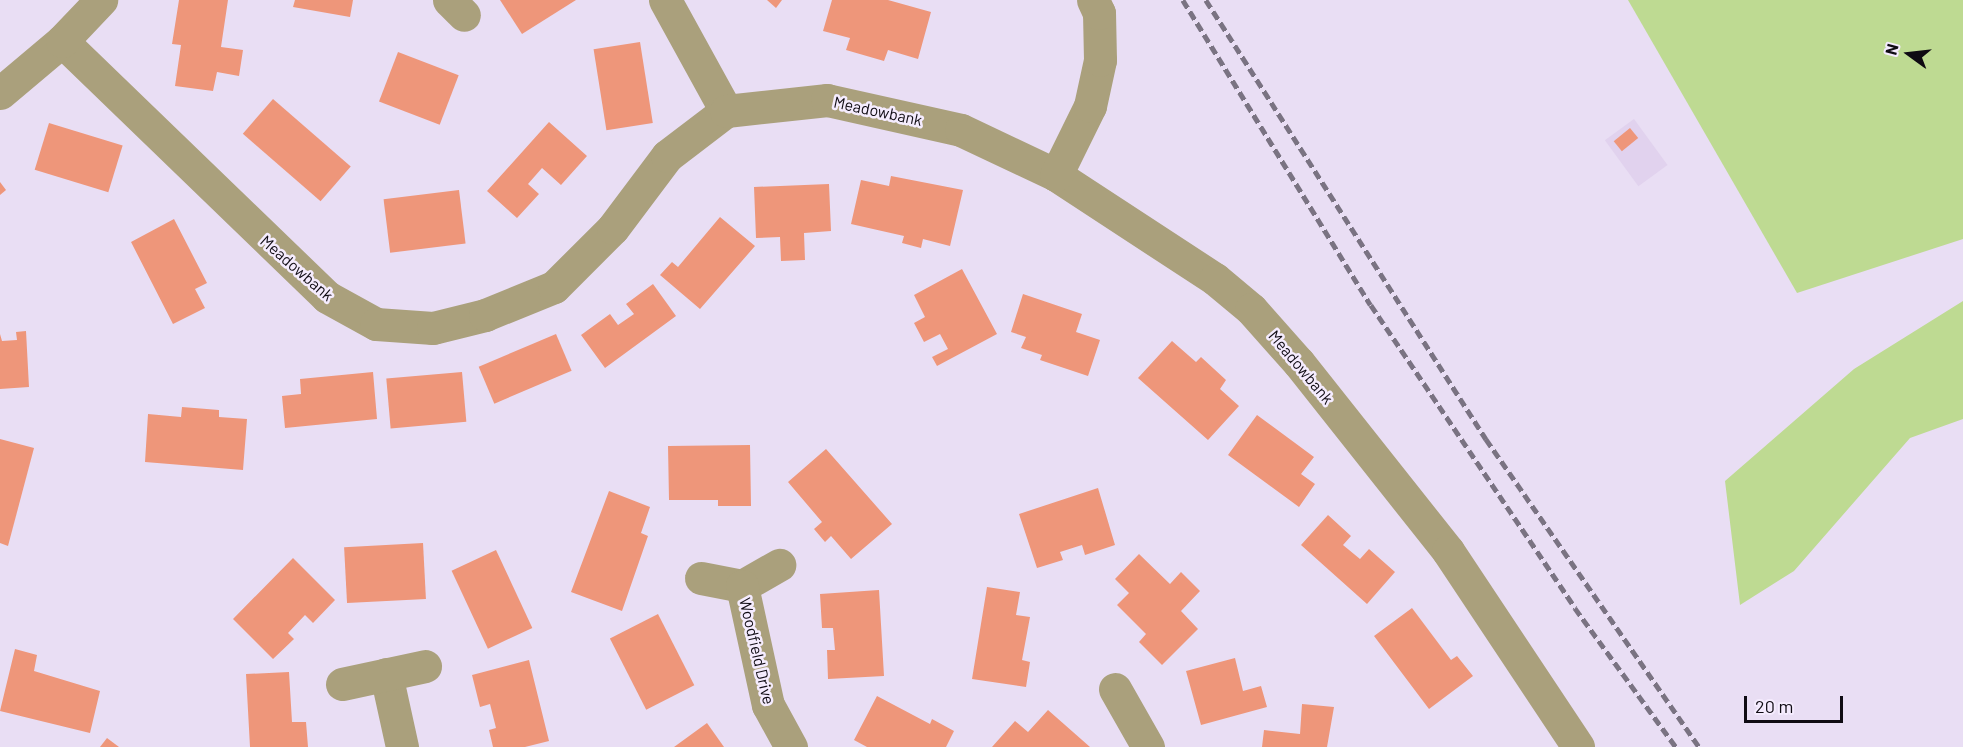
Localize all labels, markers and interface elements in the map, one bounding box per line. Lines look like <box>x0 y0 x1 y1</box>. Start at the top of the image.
north arrow <box>1879 24 1939 84</box>
text: N <box>1881 42 1902 57</box>
street label: Meadowbank <box>832 92 924 130</box>
street label: Meadowbank <box>257 231 337 305</box>
street label: Meadowbank <box>1265 326 1337 408</box>
street label: Woodfield Drive <box>735 596 779 706</box>
scale bar <box>1747 684 1846 722</box>
text: 20 m <box>1755 695 1793 717</box>

